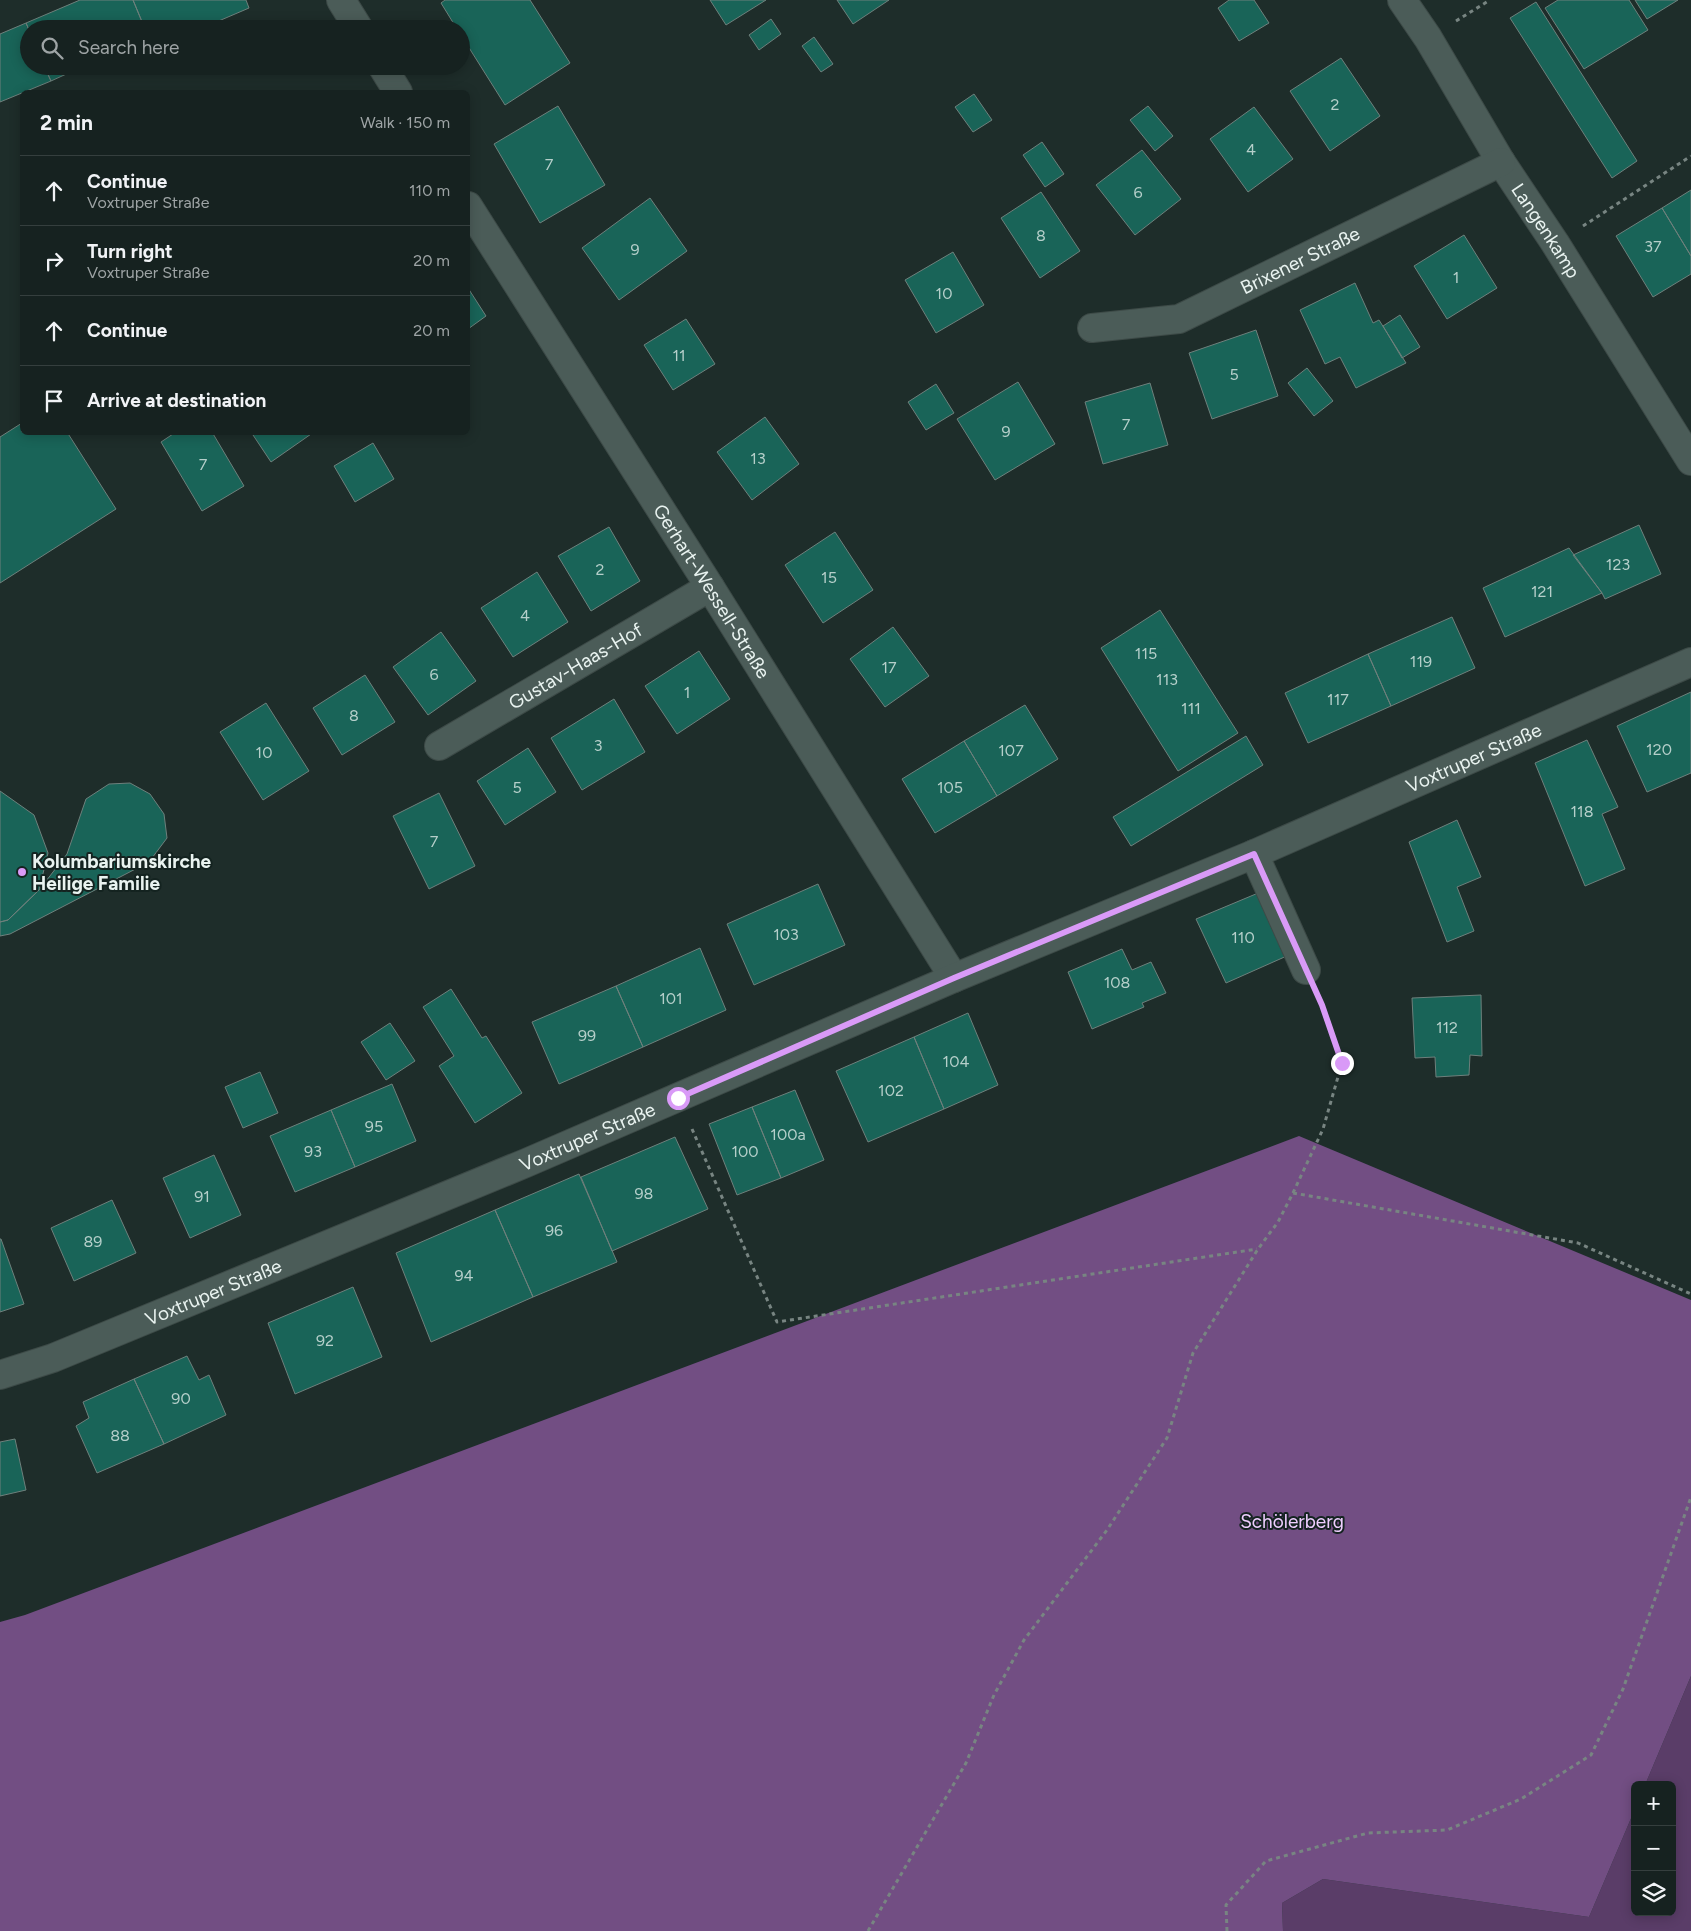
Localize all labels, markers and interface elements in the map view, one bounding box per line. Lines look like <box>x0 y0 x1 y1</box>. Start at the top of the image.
search box <box>20 20 470 75</box>
icon: search <box>38 34 66 62</box>
text: Search here <box>78 36 180 59</box>
house number: 2 <box>1331 95 1339 114</box>
text: 2 min <box>40 110 93 135</box>
text: Walk · 150 m <box>360 113 450 132</box>
house number: 4 <box>1246 140 1256 159</box>
house number: 7 <box>545 155 554 174</box>
text: Continue <box>87 170 167 193</box>
icon: ahead <box>40 177 68 205</box>
street label: Langenkamp <box>1507 179 1585 282</box>
text: 110 m <box>409 181 450 200</box>
house number: 6 <box>1133 183 1143 202</box>
text: Voxtruper Straße <box>87 193 209 212</box>
street label: Brixener Straße <box>1236 221 1363 299</box>
house number: 8 <box>1036 226 1046 245</box>
house number: 37 <box>1644 237 1662 256</box>
text: Turn right <box>87 240 173 263</box>
house number: 9 <box>630 240 640 259</box>
icon: right <box>40 247 68 275</box>
text: 20 m <box>413 251 450 270</box>
text: Voxtruper Straße <box>87 263 209 282</box>
house number: 1 <box>1453 268 1459 287</box>
house number: 10 <box>936 284 952 303</box>
icon: ahead <box>40 317 68 345</box>
text: Continue <box>87 319 167 342</box>
text: 20 m <box>413 321 450 340</box>
house number: 11 <box>672 346 686 365</box>
house number: 5 <box>1229 365 1239 384</box>
icon: arrive <box>40 387 68 415</box>
text: Arrive at destination <box>87 389 266 412</box>
house number: 7 <box>1122 415 1131 434</box>
house number: 9 <box>1001 422 1011 441</box>
house number: 13 <box>750 449 766 468</box>
house number: 7 <box>199 455 208 474</box>
street label: Gerhart-Wessell-Straße <box>649 500 776 682</box>
house number: 123 <box>1606 555 1630 574</box>
house number: 2 <box>596 560 604 579</box>
house number: 15 <box>821 568 837 587</box>
house number: 121 <box>1531 582 1553 601</box>
house number: 4 <box>520 606 530 625</box>
street label: Gustav-Haas-Hof <box>504 618 646 714</box>
house number: 115 <box>1135 644 1157 663</box>
house number: 119 <box>1410 652 1432 671</box>
house number: 17 <box>881 658 897 677</box>
house number: 6 <box>429 665 439 684</box>
house number: 113 <box>1156 670 1178 689</box>
house number: 1 <box>684 683 690 702</box>
house number: 117 <box>1327 690 1349 709</box>
house number: 111 <box>1181 699 1201 718</box>
house number: 8 <box>349 706 359 725</box>
street label: Voxtruper Straße <box>1402 718 1545 797</box>
house number: 3 <box>594 736 602 755</box>
house number: 120 <box>1646 740 1672 759</box>
house number: 107 <box>998 741 1024 760</box>
house number: 10 <box>256 743 272 762</box>
house number: 5 <box>512 778 522 797</box>
house number: 105 <box>937 778 963 797</box>
house number: 118 <box>1570 802 1594 821</box>
house number: 7 <box>430 832 439 851</box>
place label: Kolumbariumskirche Heilige Familie <box>32 850 212 895</box>
marker: Kolumbariumskirche Heilige Familie <box>16 866 28 878</box>
house number: 103 <box>773 925 799 944</box>
house number: 110 <box>1231 928 1255 947</box>
house number: 108 <box>1104 973 1130 992</box>
house number: 101 <box>659 989 683 1008</box>
house number: 112 <box>1436 1018 1458 1037</box>
house number: 99 <box>578 1026 596 1045</box>
house number: 104 <box>943 1052 969 1071</box>
route end <box>1331 1052 1354 1075</box>
house number: 102 <box>878 1081 904 1100</box>
route start <box>667 1087 690 1110</box>
street label: Voxtruper Straße <box>516 1097 659 1176</box>
house number: 95 <box>365 1117 383 1136</box>
house number: 100a <box>770 1125 806 1144</box>
house number: 93 <box>304 1142 322 1161</box>
house number: 100 <box>731 1142 759 1161</box>
house number: 98 <box>635 1184 653 1203</box>
house number: 91 <box>194 1187 210 1206</box>
house number: 96 <box>545 1221 563 1240</box>
house number: 89 <box>84 1232 102 1251</box>
street label: Voxtruper Straße <box>142 1254 285 1330</box>
house number: 94 <box>455 1266 474 1285</box>
house number: 92 <box>316 1331 334 1350</box>
house number: 90 <box>171 1389 191 1408</box>
house number: 88 <box>110 1426 130 1445</box>
park label: Schölerberg <box>1240 1510 1344 1533</box>
map controls <box>1631 1781 1676 1916</box>
button: + <box>1631 1781 1676 1826</box>
button: − <box>1631 1826 1676 1871</box>
button: layers <box>1631 1871 1676 1916</box>

